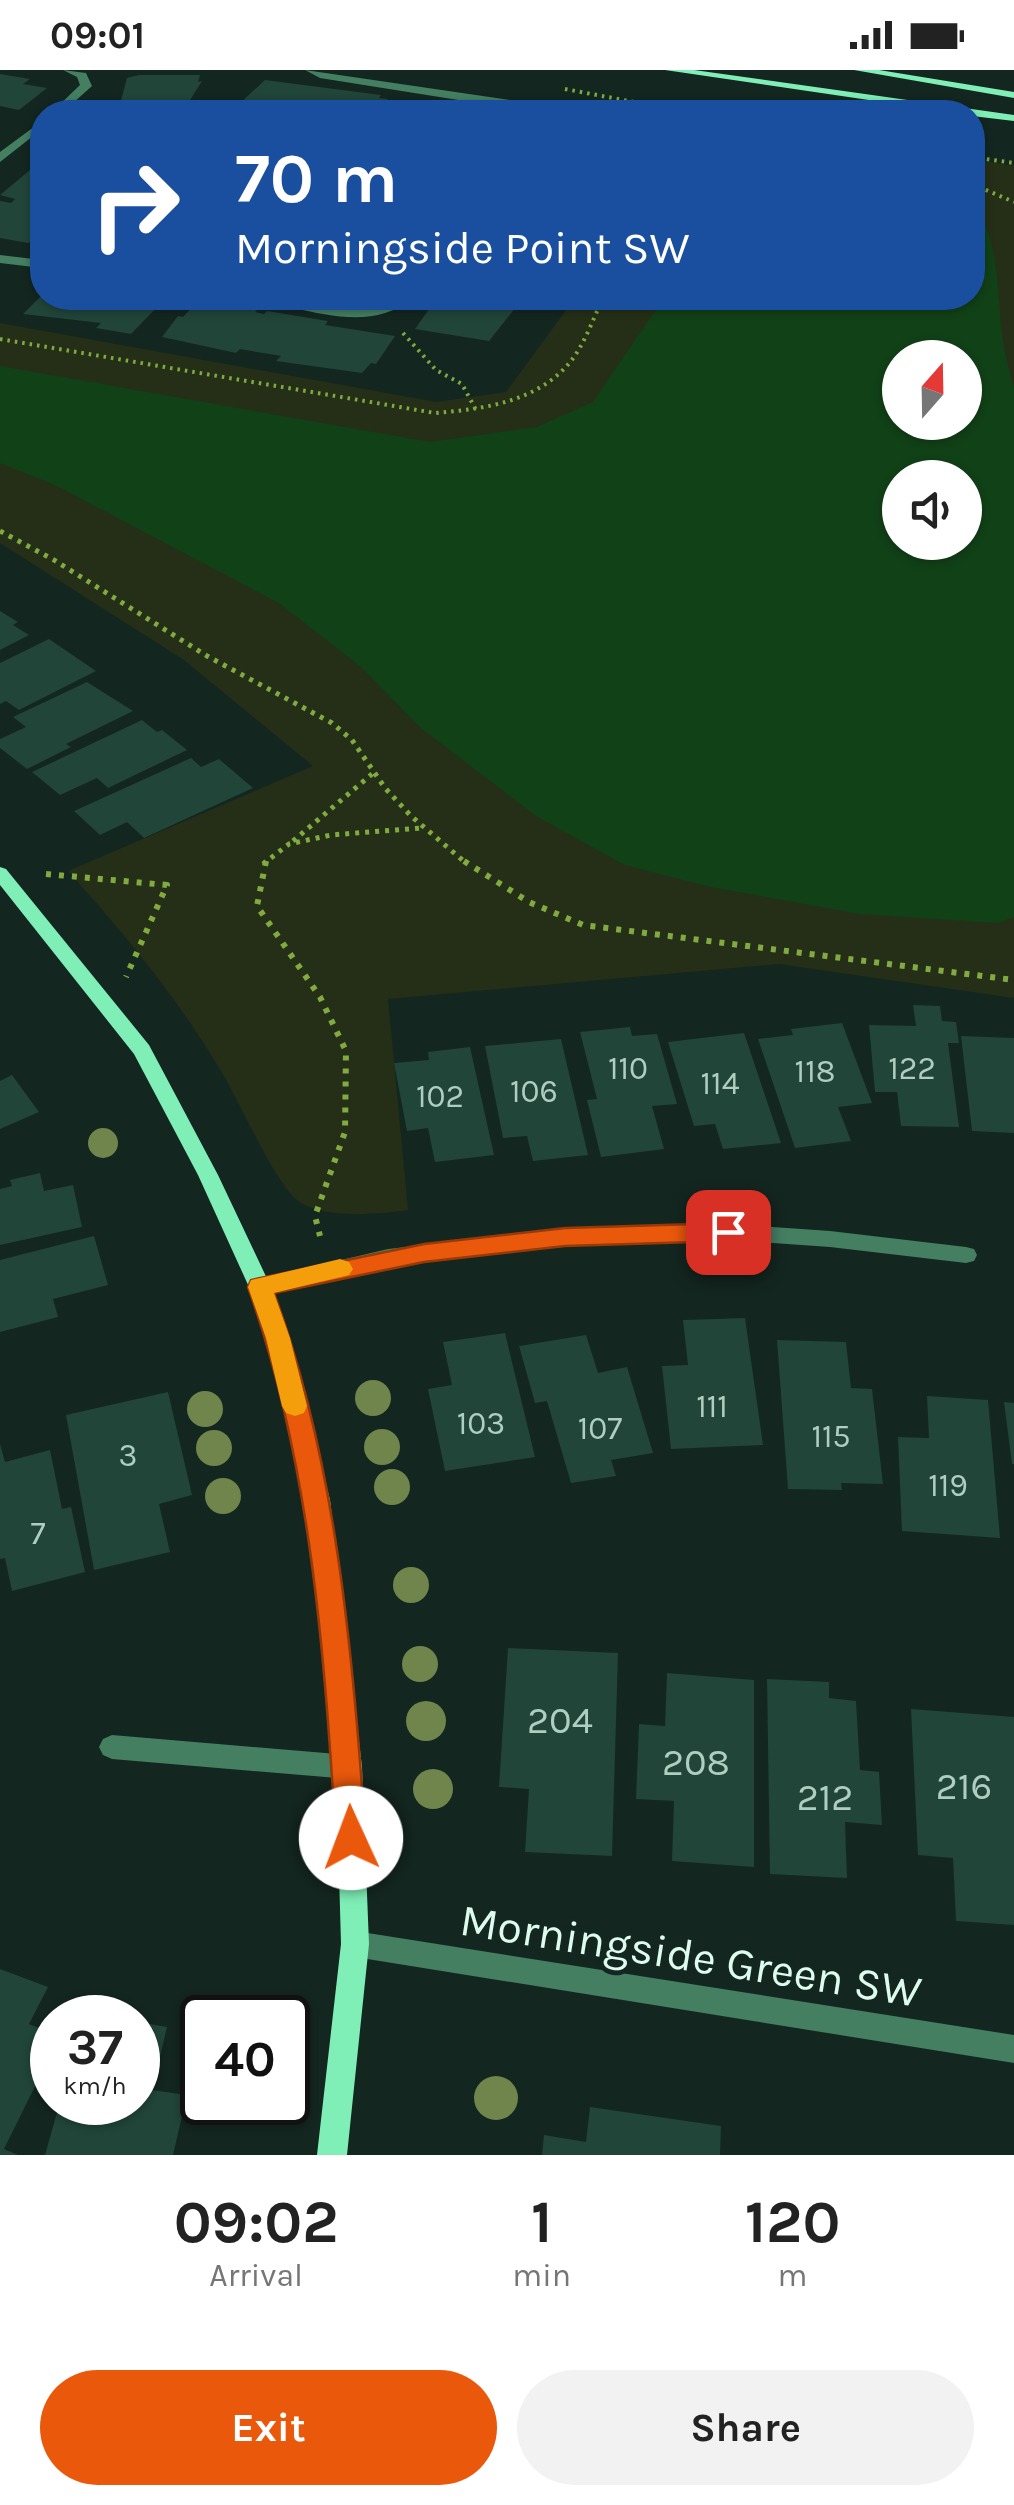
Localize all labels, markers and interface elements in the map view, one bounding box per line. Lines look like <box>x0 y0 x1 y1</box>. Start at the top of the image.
text: 09:01 <box>50 13 145 58</box>
text: 70 m <box>235 138 398 220</box>
icon: right <box>70 140 200 270</box>
text: Morningside Point SW <box>235 222 690 274</box>
north arrow <box>882 340 982 440</box>
map controls <box>882 340 982 560</box>
button: sound <box>882 460 982 560</box>
house number: 110 <box>608 1050 648 1087</box>
house number: 122 <box>888 1050 936 1087</box>
house number: 118 <box>795 1053 835 1090</box>
house number: 114 <box>700 1065 740 1102</box>
house number: 106 <box>510 1073 558 1110</box>
house number: 102 <box>416 1078 464 1115</box>
pin <box>686 1190 771 1275</box>
icon: arrive <box>701 1205 756 1260</box>
house number: 111 <box>696 1388 728 1425</box>
house number: 103 <box>457 1405 505 1442</box>
house number: 107 <box>578 1410 622 1447</box>
house number: 115 <box>811 1418 851 1455</box>
house number: 3 <box>119 1437 137 1474</box>
house number: 119 <box>928 1467 968 1504</box>
house number: 7 <box>30 1515 46 1552</box>
house number: 204 <box>527 1698 593 1743</box>
house number: 208 <box>662 1740 730 1785</box>
house number: 216 <box>936 1764 992 1809</box>
house number: 212 <box>797 1775 853 1820</box>
position arrow <box>299 1786 403 1890</box>
street label: Morningside Green SW <box>456 1894 925 2019</box>
speed limit sign: 40 <box>180 1995 310 2125</box>
text: 37 <box>67 2018 123 2077</box>
text: km/h <box>63 2071 127 2100</box>
text: 09:02 <box>174 2187 339 2257</box>
text: 1 <box>531 2187 552 2257</box>
text: 120 <box>745 2187 840 2257</box>
text: Arrival <box>209 2257 303 2294</box>
text: min <box>512 2257 571 2294</box>
text: m <box>778 2257 807 2294</box>
button: Exit <box>40 2370 497 2485</box>
button: Share <box>517 2370 974 2485</box>

